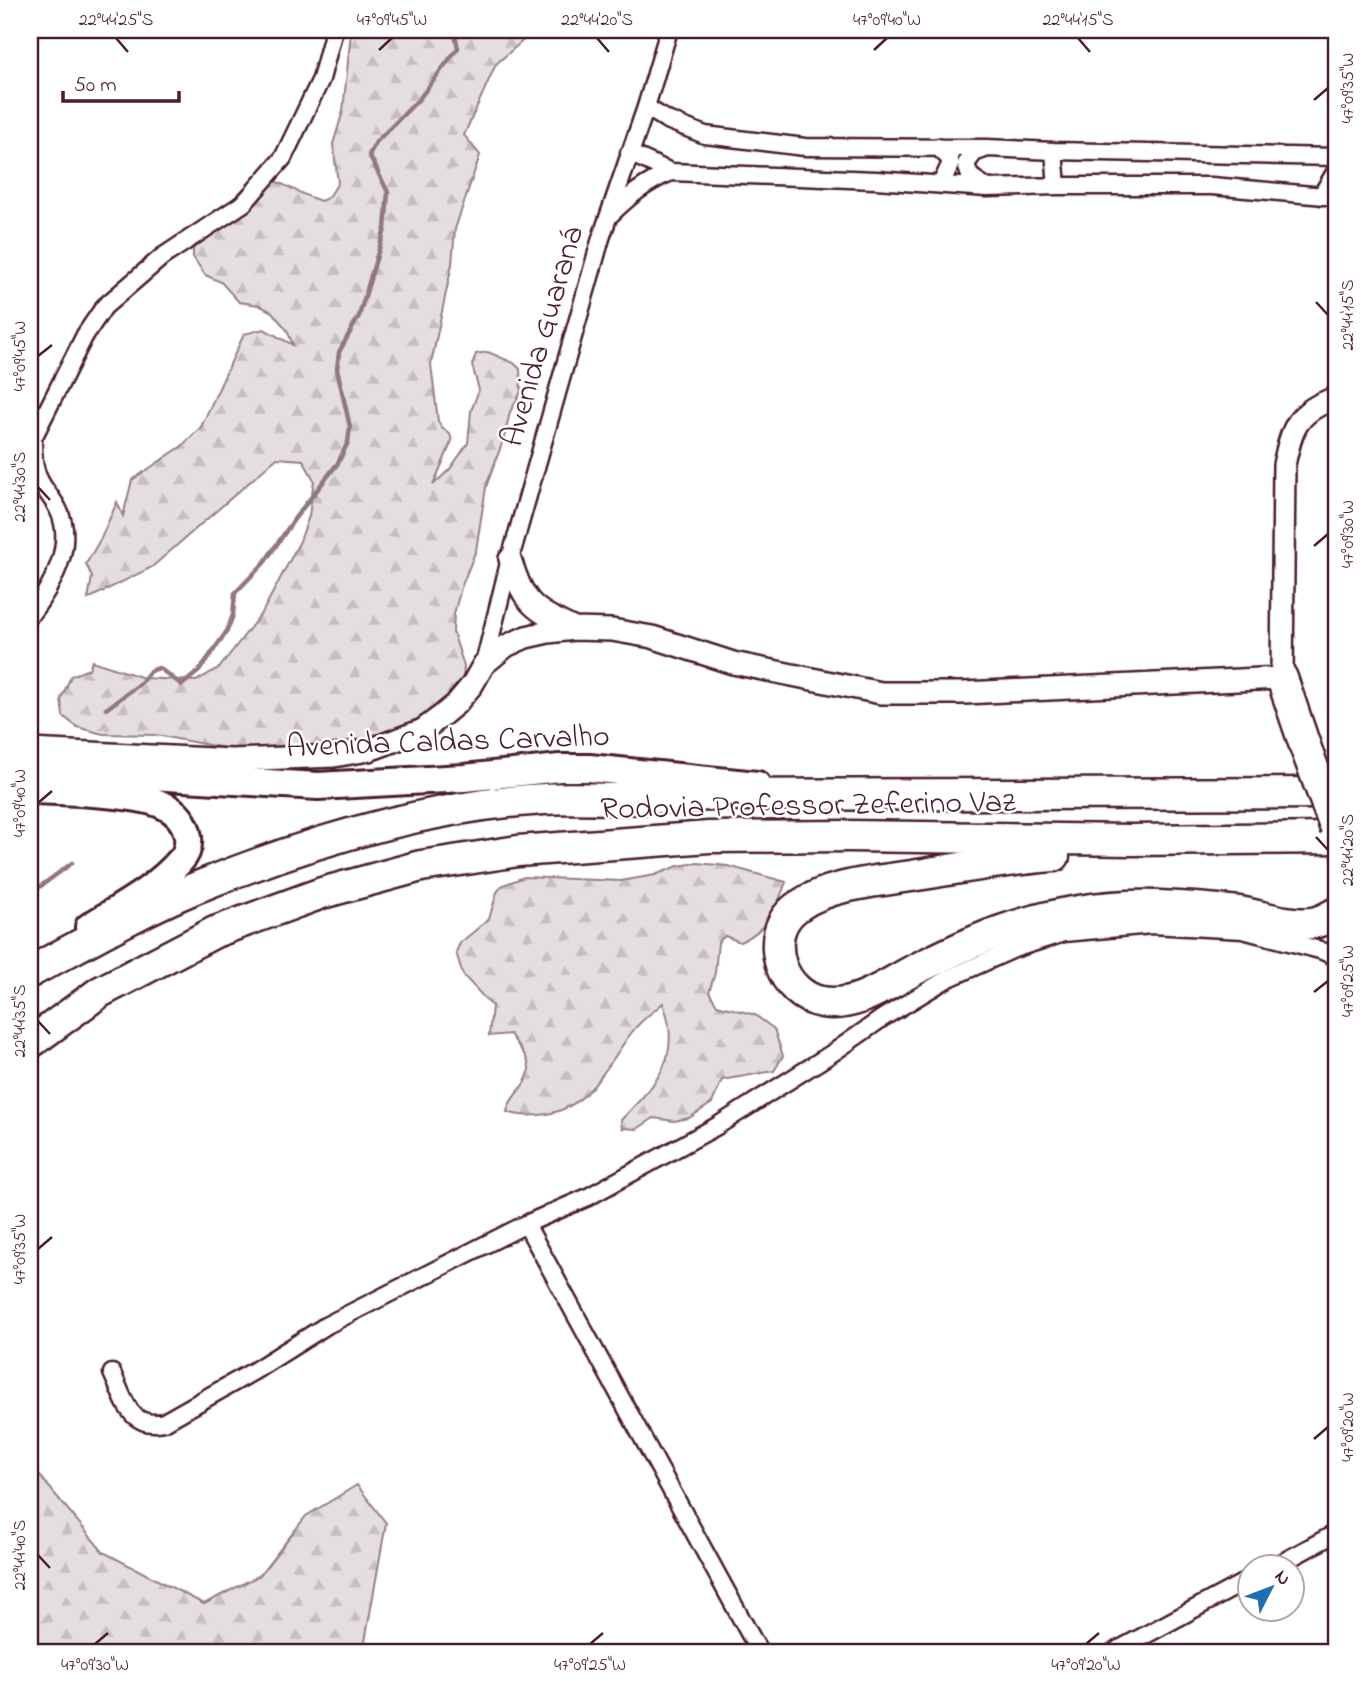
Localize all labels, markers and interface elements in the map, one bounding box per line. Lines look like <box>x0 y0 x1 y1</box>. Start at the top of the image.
text: 22°44'25"S <box>79 8 153 34</box>
text: 47°09'45"W <box>357 8 427 34</box>
text: 22°44'20"S <box>561 8 633 34</box>
text: 47°09'40"W <box>853 8 921 34</box>
text: 22°44'15"S <box>1042 8 1114 34</box>
text: 47°09'35"W <box>1336 53 1362 123</box>
scale bar <box>63 60 178 104</box>
text: 50 m <box>74 71 117 101</box>
street label: Avenida Guaraná <box>490 221 598 453</box>
text: 22°44'15"S <box>1336 279 1362 351</box>
text: 47°09'45"W <box>8 321 34 391</box>
text: 22°44'30"S <box>8 452 34 522</box>
text: 47°09'30"W <box>1336 500 1362 568</box>
street label: Avenida Caldas Carvalho <box>285 714 611 772</box>
text: 47°09'40"W <box>8 769 34 837</box>
street label: Rodovia Professor Zeferino Vaz <box>600 780 1017 834</box>
text: 22°44'20"S <box>1336 814 1362 886</box>
text: 47°09'25"W <box>1336 945 1362 1017</box>
text: 22°44'35"S <box>8 985 34 1057</box>
text: 47°09'35"W <box>8 1214 34 1284</box>
text: 47°09'20"W <box>1336 1392 1362 1462</box>
text: 22°44'40"S <box>8 1520 34 1590</box>
north arrow <box>1236 1554 1306 1624</box>
text: N <box>1267 1564 1296 1592</box>
text: 47°09'30"W <box>61 1653 129 1679</box>
text: 47°09'25"W <box>554 1653 626 1679</box>
text: 47°09'20"W <box>1051 1653 1121 1679</box>

